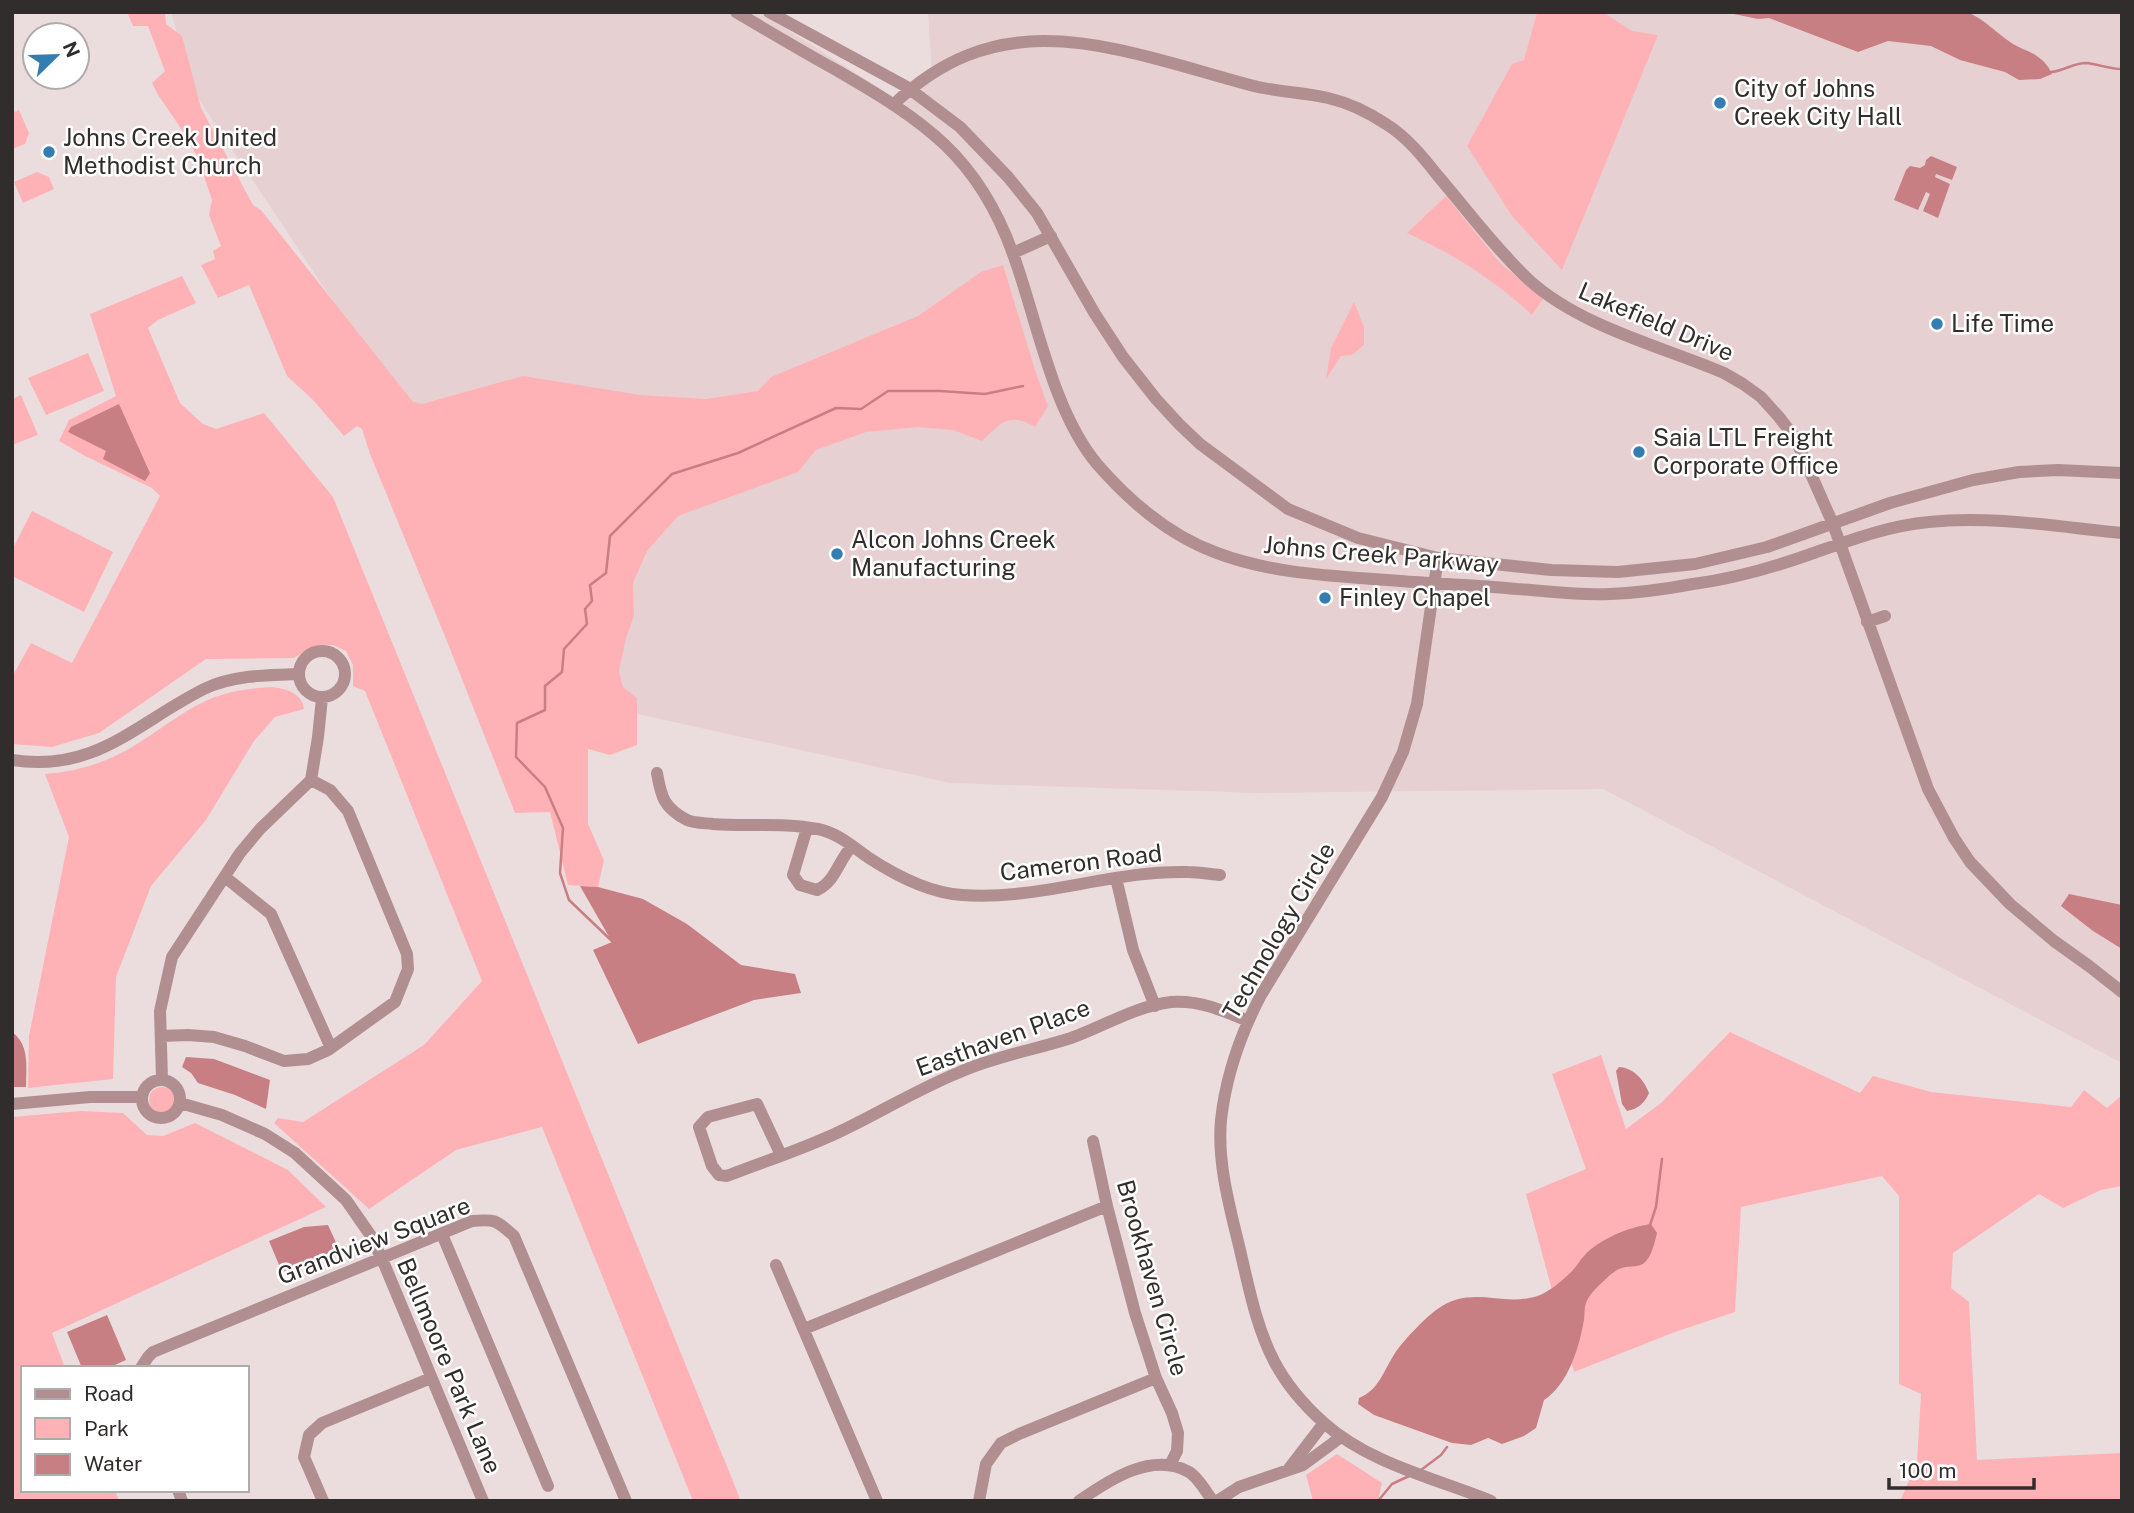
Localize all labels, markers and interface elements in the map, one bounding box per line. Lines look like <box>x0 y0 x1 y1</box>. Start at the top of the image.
north arrow <box>21 21 91 91</box>
text: N <box>59 38 85 60</box>
place label: City of Johns Creek City Hall <box>1734 74 1902 130</box>
marker: City of Johns Creek City Hall <box>1712 95 1728 111</box>
place label: Johns Creek United Methodist Church <box>63 123 277 179</box>
marker: Johns Creek United Methodist Church <box>41 144 57 160</box>
street label: Lakefield Drive <box>1575 276 1738 366</box>
place label: Life Time <box>1951 309 2054 337</box>
marker: Life Time <box>1929 316 1945 332</box>
place label: Saia LTL Freight Corporate Office <box>1653 423 1839 479</box>
marker: Saia LTL Freight Corporate Office <box>1631 444 1647 460</box>
place label: Alcon Johns Creek Manufacturing <box>851 525 1056 581</box>
street label: Johns Creek Parkway <box>1262 530 1500 578</box>
marker: Alcon Johns Creek Manufacturing <box>829 546 845 562</box>
place label: Finley Chapel <box>1339 583 1491 611</box>
marker: Finley Chapel <box>1317 590 1333 606</box>
street label: Technology Circle <box>1216 837 1340 1024</box>
street label: Cameron Road <box>998 838 1164 886</box>
street label: Easthaven Place <box>912 993 1094 1082</box>
street label: Brookhaven Circle <box>1112 1176 1194 1379</box>
street label: Grandview Square <box>273 1190 474 1290</box>
street label: Bellmoore Park Lane <box>392 1254 508 1478</box>
legend <box>21 1366 248 1492</box>
text: Road <box>84 1381 134 1406</box>
text: Park <box>84 1416 129 1441</box>
scale bar <box>1889 1446 2034 1490</box>
text: Water <box>84 1451 142 1476</box>
text: 100 m <box>1899 1458 1956 1483</box>

